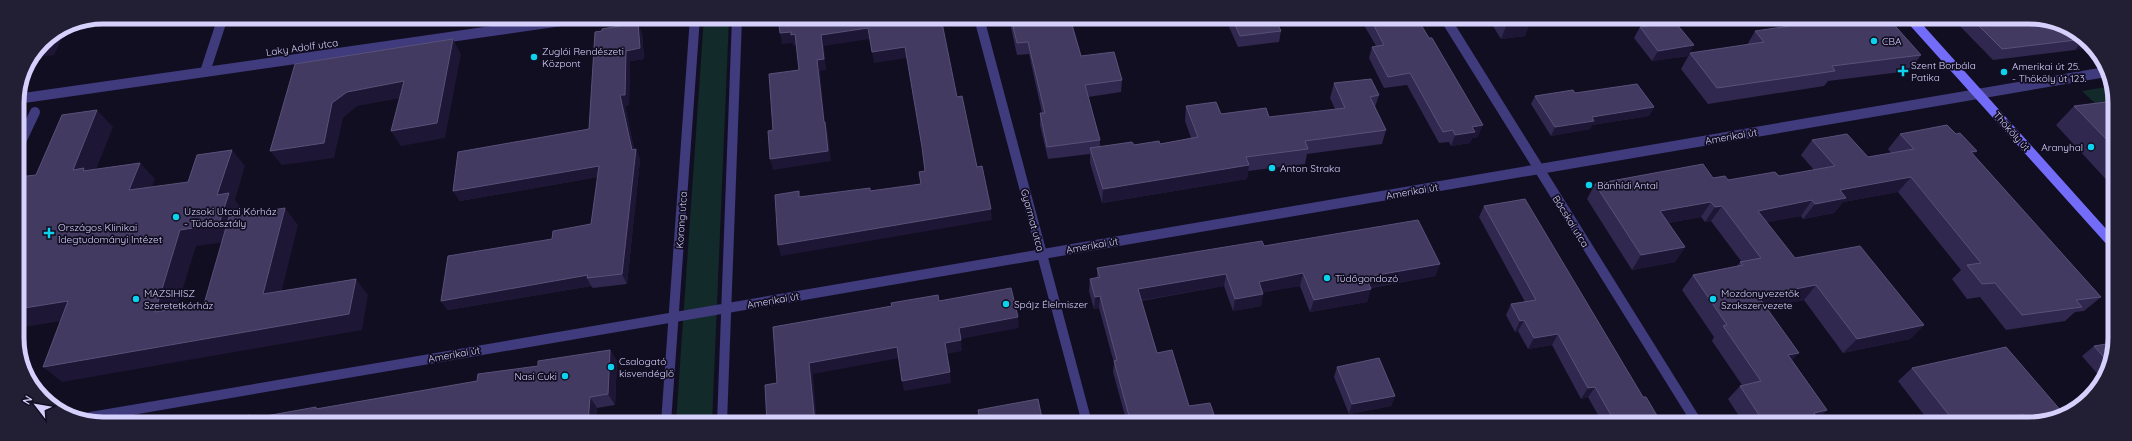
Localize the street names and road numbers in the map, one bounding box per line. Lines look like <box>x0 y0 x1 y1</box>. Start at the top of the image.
street label: Laky Adolf utca <box>265 36 339 59</box>
street label: Thököly út <box>1990 109 2033 154</box>
street label: Amerikai út <box>1704 125 1759 147</box>
street label: Amerikai út <box>1385 180 1440 202</box>
street label: Gyarmat utca <box>1018 187 1047 253</box>
street label: Korong utca <box>673 191 690 249</box>
street label: Bácskai utca <box>1549 193 1592 250</box>
street label: Amerikai út <box>1065 234 1120 256</box>
street label: Amerikai út <box>746 289 801 311</box>
street label: Amerikai út <box>427 343 482 365</box>

